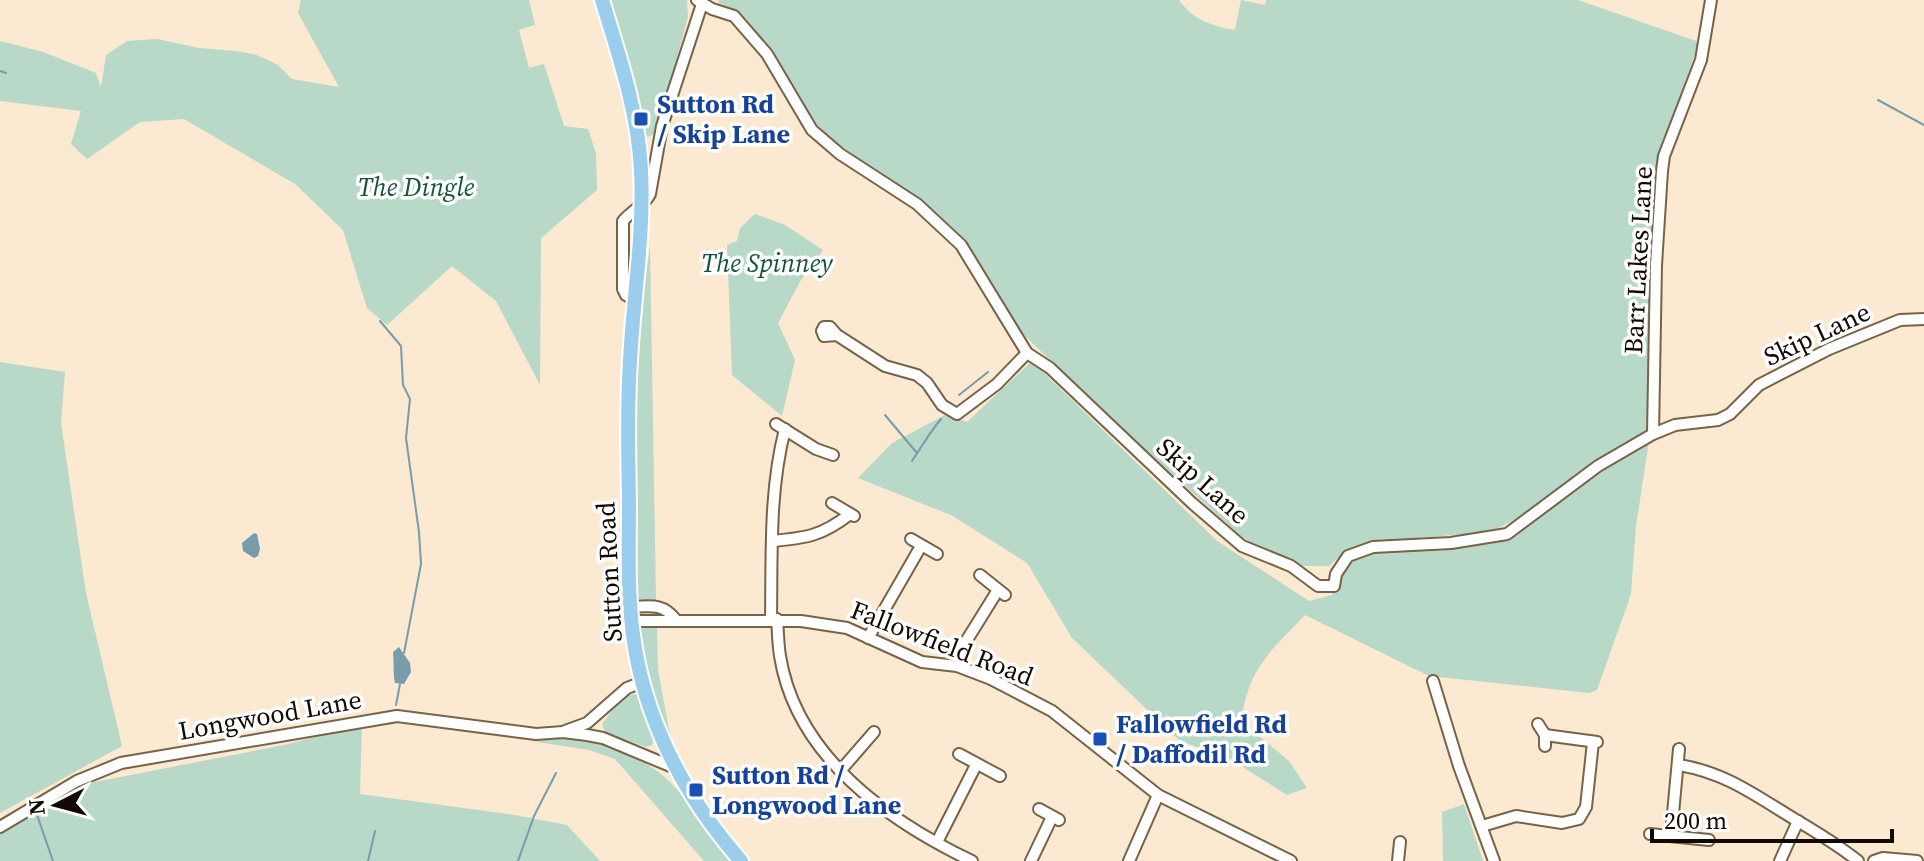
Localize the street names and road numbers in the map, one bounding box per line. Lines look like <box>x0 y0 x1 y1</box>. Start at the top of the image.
street label: Barr Lakes Lane <box>1615 165 1661 355</box>
street label: Skip Lane <box>1758 294 1876 374</box>
street label: Skip Lane <box>1149 430 1257 532</box>
street label: Sutton Road <box>587 501 631 643</box>
street label: Fallowfield Road <box>845 592 1039 694</box>
street label: Longwood Lane <box>176 681 364 749</box>

